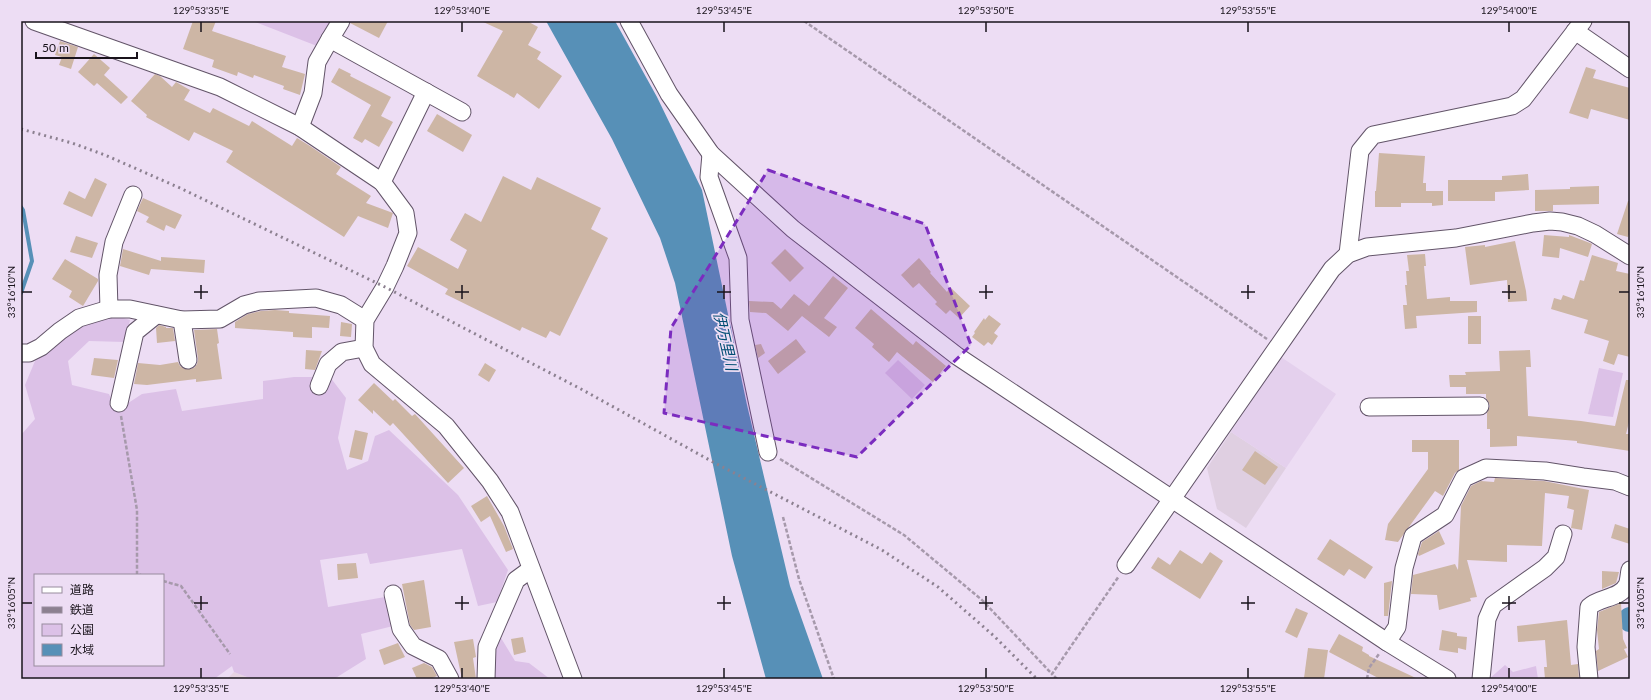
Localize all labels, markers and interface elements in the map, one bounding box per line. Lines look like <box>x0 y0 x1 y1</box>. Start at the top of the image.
text: 129°53'35"E <box>173 4 229 16</box>
text: 129°53'40"E <box>434 4 490 16</box>
text: 129°53'45"E <box>696 4 752 16</box>
text: 129°53'50"E <box>958 4 1014 16</box>
text: 129°53'55"E <box>1220 4 1276 16</box>
text: 129°54'00"E <box>1481 4 1537 16</box>
scale bar <box>36 34 137 60</box>
text: 50 m <box>42 40 69 55</box>
text: 33°16'10"N <box>5 266 17 318</box>
text: 33°16'10"N <box>1634 266 1646 318</box>
water label: 伊万里川 <box>710 310 742 374</box>
legend <box>34 574 164 666</box>
text: 33°16'05"N <box>5 577 17 629</box>
text: 33°16'05"N <box>1634 577 1646 629</box>
text: 道路 <box>70 582 94 597</box>
text: 鉄道 <box>70 602 94 617</box>
text: 公園 <box>70 622 94 637</box>
text: 水域 <box>70 642 94 657</box>
text: 129°53'35"E <box>173 682 229 694</box>
text: 129°53'40"E <box>434 682 490 694</box>
text: 129°53'45"E <box>696 682 752 694</box>
text: 129°53'50"E <box>958 682 1014 694</box>
text: 129°53'55"E <box>1220 682 1276 694</box>
text: 129°54'00"E <box>1481 682 1537 694</box>

